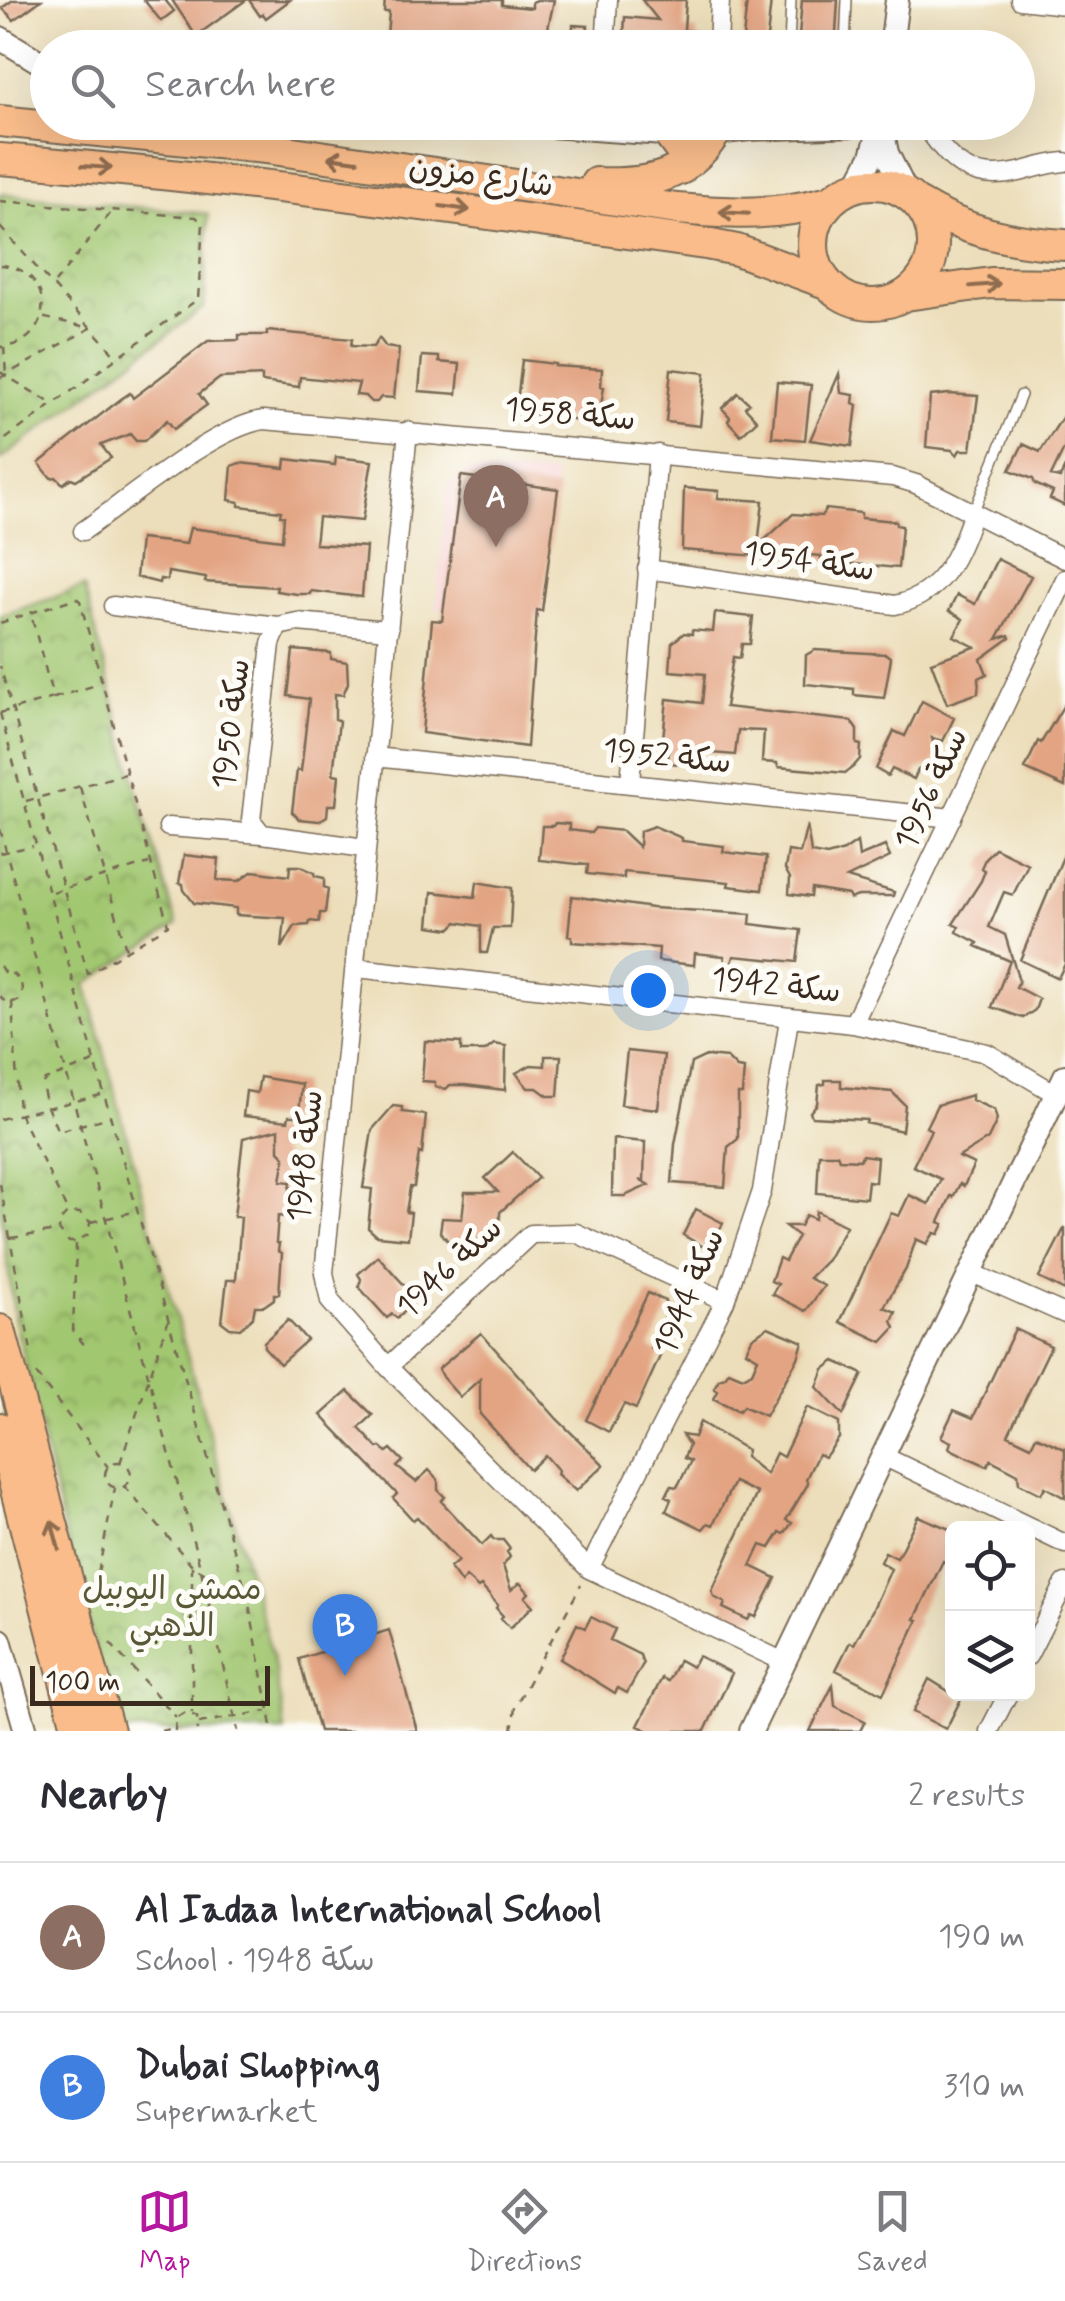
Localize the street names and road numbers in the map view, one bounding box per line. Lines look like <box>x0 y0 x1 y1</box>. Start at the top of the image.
street label: شارع مزون <box>406 146 556 208</box>
street label: سكة 1958 <box>503 388 637 442</box>
street label: سكة 1954 <box>741 532 877 592</box>
street label: سكة 1950 <box>203 656 261 792</box>
street label: سكة 1956 <box>886 721 978 857</box>
street label: سكة 1952 <box>601 729 733 785</box>
street label: سكة 1942 <box>709 958 843 1014</box>
street label: سكة 1948 <box>278 1088 334 1224</box>
street label: سكة 1946 <box>388 1208 512 1328</box>
street label: سكة 1944 <box>645 1223 735 1361</box>

